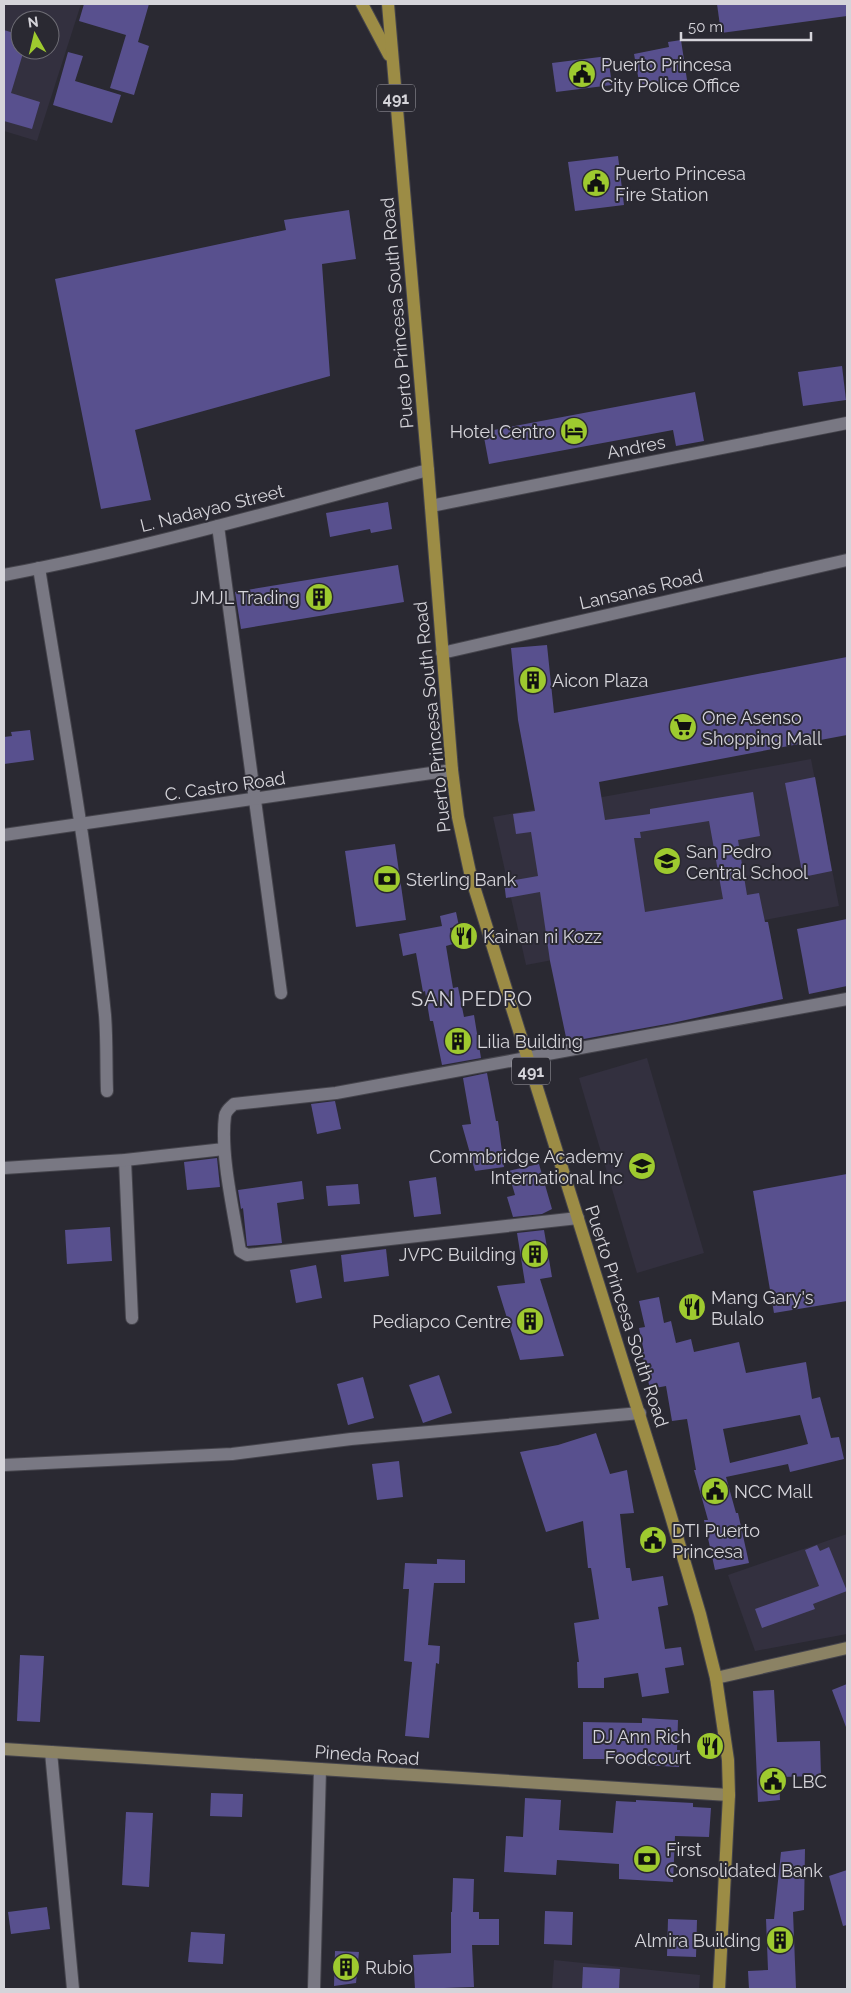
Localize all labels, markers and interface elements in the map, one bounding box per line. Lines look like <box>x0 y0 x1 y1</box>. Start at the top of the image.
north arrow <box>10 10 60 60</box>
scale bar <box>681 10 811 42</box>
text: N <box>27 13 40 31</box>
text: 50 m <box>688 18 723 36</box>
place label: Puerto Princesa City Police Office <box>601 54 740 96</box>
public building icon: Puerto Princesa City Police Office <box>567 59 597 89</box>
road number: 491 <box>377 85 415 112</box>
place label: Puerto Princesa Fire Station <box>615 163 746 205</box>
public building icon: Puerto Princesa Fire Station <box>581 168 611 198</box>
street label: Puerto Princesa South Road <box>376 197 418 429</box>
hotel icon: Hotel Centro <box>559 416 589 446</box>
place label: Hotel Centro <box>450 421 555 442</box>
street label: Andres <box>605 431 667 463</box>
street label: L. Nadayao Street <box>138 480 286 536</box>
street label: Lansanas Road <box>577 565 705 613</box>
building icon: JMJL Trading <box>304 582 334 612</box>
place label: JMJL Trading <box>191 587 300 608</box>
street label: Puerto Princesa South Road <box>409 601 455 833</box>
building icon: Aicon Plaza <box>518 665 548 695</box>
place label: Aicon Plaza <box>552 670 648 691</box>
place label: One Asenso Shopping Mall <box>702 707 822 749</box>
supermarket icon: One Asenso Shopping Mall <box>668 712 698 742</box>
street label: C. Castro Road <box>163 767 287 805</box>
place label: San Pedro Central School <box>686 841 808 883</box>
school or university icon: San Pedro Central School <box>652 846 682 876</box>
bank icon: Sterling Bank <box>372 864 402 894</box>
place label: Sterling Bank <box>406 869 517 890</box>
restaurant icon: Kainan ni Kozz <box>449 921 479 951</box>
place label: Kainan ni Kozz <box>483 926 602 947</box>
district label: SAN PEDRO <box>411 987 533 1011</box>
building icon: Lilia Building <box>443 1026 473 1056</box>
place label: Lilia Building <box>477 1031 583 1052</box>
road number: 491 <box>512 1058 550 1084</box>
place label: Commbridge Academy International Inc <box>429 1146 623 1188</box>
school or university icon: Commbridge Academy International Inc <box>627 1151 657 1181</box>
street label: Puerto Princesa South Road <box>581 1202 673 1430</box>
building icon: JVPC Building <box>520 1239 550 1269</box>
place label: JVPC Building <box>399 1244 516 1265</box>
place label: Mang Gary's Bulalo <box>711 1287 814 1329</box>
restaurant icon: Mang Gary's Bulalo <box>677 1292 707 1322</box>
building icon: Pediapco Centre <box>515 1306 545 1336</box>
place label: Pediapco Centre <box>372 1311 511 1332</box>
public building icon: NCC Mall <box>700 1476 730 1506</box>
place label: NCC Mall <box>734 1481 812 1502</box>
place label: DTI Puerto Princesa <box>672 1520 760 1562</box>
public building icon: DTI Puerto Princesa <box>638 1525 668 1555</box>
place label: DJ Ann Rich Foodcourt <box>592 1726 691 1768</box>
restaurant icon: DJ Ann Rich Foodcourt <box>695 1731 725 1761</box>
street label: Pineda Road <box>314 1741 420 1769</box>
public building icon: LBC <box>758 1766 788 1796</box>
place label: LBC <box>792 1771 827 1792</box>
place label: First Consolidated Bank <box>666 1839 823 1881</box>
bank icon: First Consolidated Bank <box>632 1844 662 1874</box>
building icon: Almira Building <box>765 1925 795 1955</box>
place label: Almira Building <box>635 1930 761 1951</box>
building icon: Rubio <box>331 1952 361 1982</box>
place label: Rubio <box>365 1957 413 1978</box>

